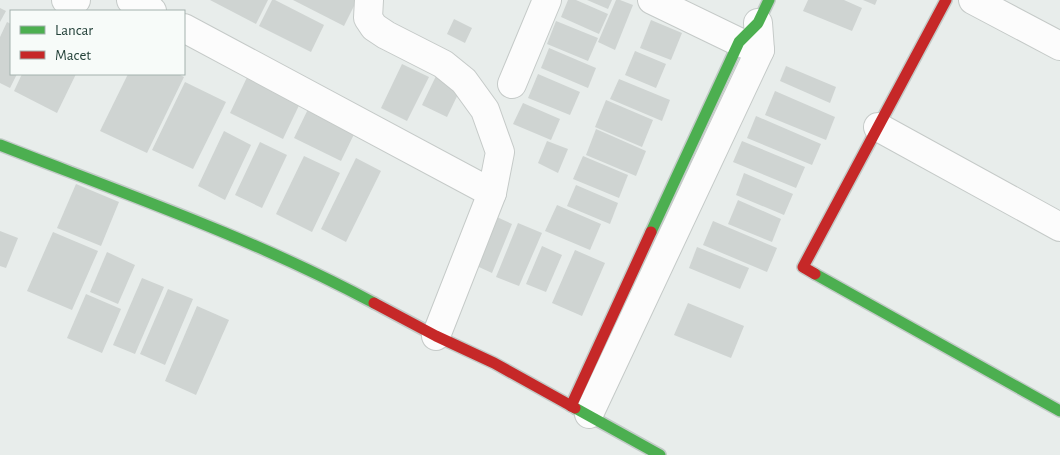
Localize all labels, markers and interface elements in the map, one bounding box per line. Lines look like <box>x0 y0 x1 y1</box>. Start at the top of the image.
legend <box>10 10 185 75</box>
text: Lancar <box>55 23 93 38</box>
text: Macet <box>55 48 91 63</box>

